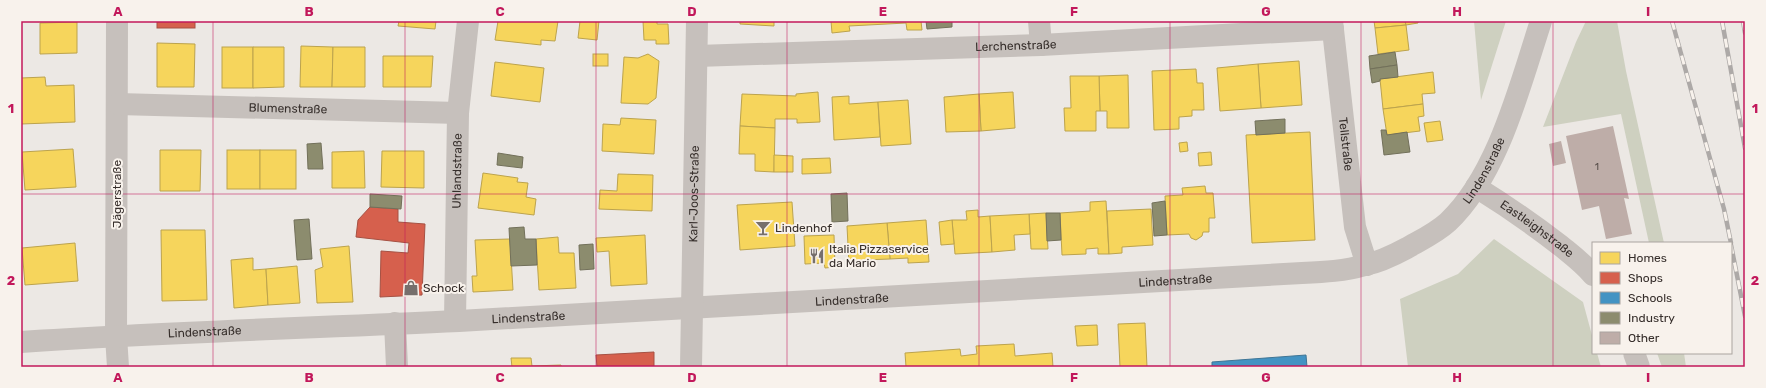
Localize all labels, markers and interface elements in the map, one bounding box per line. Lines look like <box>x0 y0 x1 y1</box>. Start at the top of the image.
text: A <box>113 4 123 19</box>
text: B <box>304 4 314 19</box>
text: C <box>495 4 505 19</box>
text: D <box>687 4 697 19</box>
text: E <box>879 4 887 19</box>
text: F <box>1070 4 1078 19</box>
text: G <box>1261 4 1271 19</box>
text: H <box>1452 4 1462 19</box>
text: I <box>1646 4 1650 19</box>
street label: Lerchenstraße <box>975 37 1057 54</box>
street label: Blumenstraße <box>248 100 328 117</box>
text: 1 <box>8 101 14 116</box>
text: 1 <box>1752 101 1758 116</box>
street label: Tellstraße <box>1336 117 1356 172</box>
street label: Uhlandstraße <box>450 133 465 209</box>
street label: Lindenstraße <box>1460 135 1508 207</box>
street label: Karl-Joos-Straße <box>686 145 702 243</box>
street label: Jägerstraße <box>110 160 124 228</box>
house number: 1 <box>1595 161 1599 173</box>
street label: Eastleighstraße <box>1498 197 1577 261</box>
bar icon: Lindenhof <box>754 219 772 237</box>
place label: Lindenhof <box>775 221 832 235</box>
place label: Italia Pizzaservice da Mario <box>829 242 929 270</box>
legend <box>1592 242 1732 354</box>
restaurant icon: Italia Pizzaservice da Mario <box>808 247 826 265</box>
text: Homes <box>1628 251 1667 265</box>
street label: Lindenstraße <box>1138 271 1213 290</box>
text: Shops <box>1628 271 1663 285</box>
text: 2 <box>7 273 15 288</box>
text: 2 <box>1751 273 1759 288</box>
shop icon: Schock <box>402 279 420 297</box>
place label: Schock <box>423 281 465 295</box>
street label: Lindenstraße <box>815 291 889 309</box>
text: Schools <box>1628 291 1672 305</box>
street label: Lindenstraße <box>491 309 566 326</box>
text: Industry <box>1628 311 1675 325</box>
street label: Lindenstraße <box>168 323 242 341</box>
text: Other <box>1628 331 1660 345</box>
text: A <box>113 370 123 385</box>
text: B <box>304 370 314 385</box>
text: C <box>495 370 505 385</box>
text: D <box>687 370 697 385</box>
text: E <box>879 370 887 385</box>
text: F <box>1070 370 1078 385</box>
text: G <box>1261 370 1271 385</box>
text: H <box>1452 370 1462 385</box>
text: I <box>1646 370 1650 385</box>

